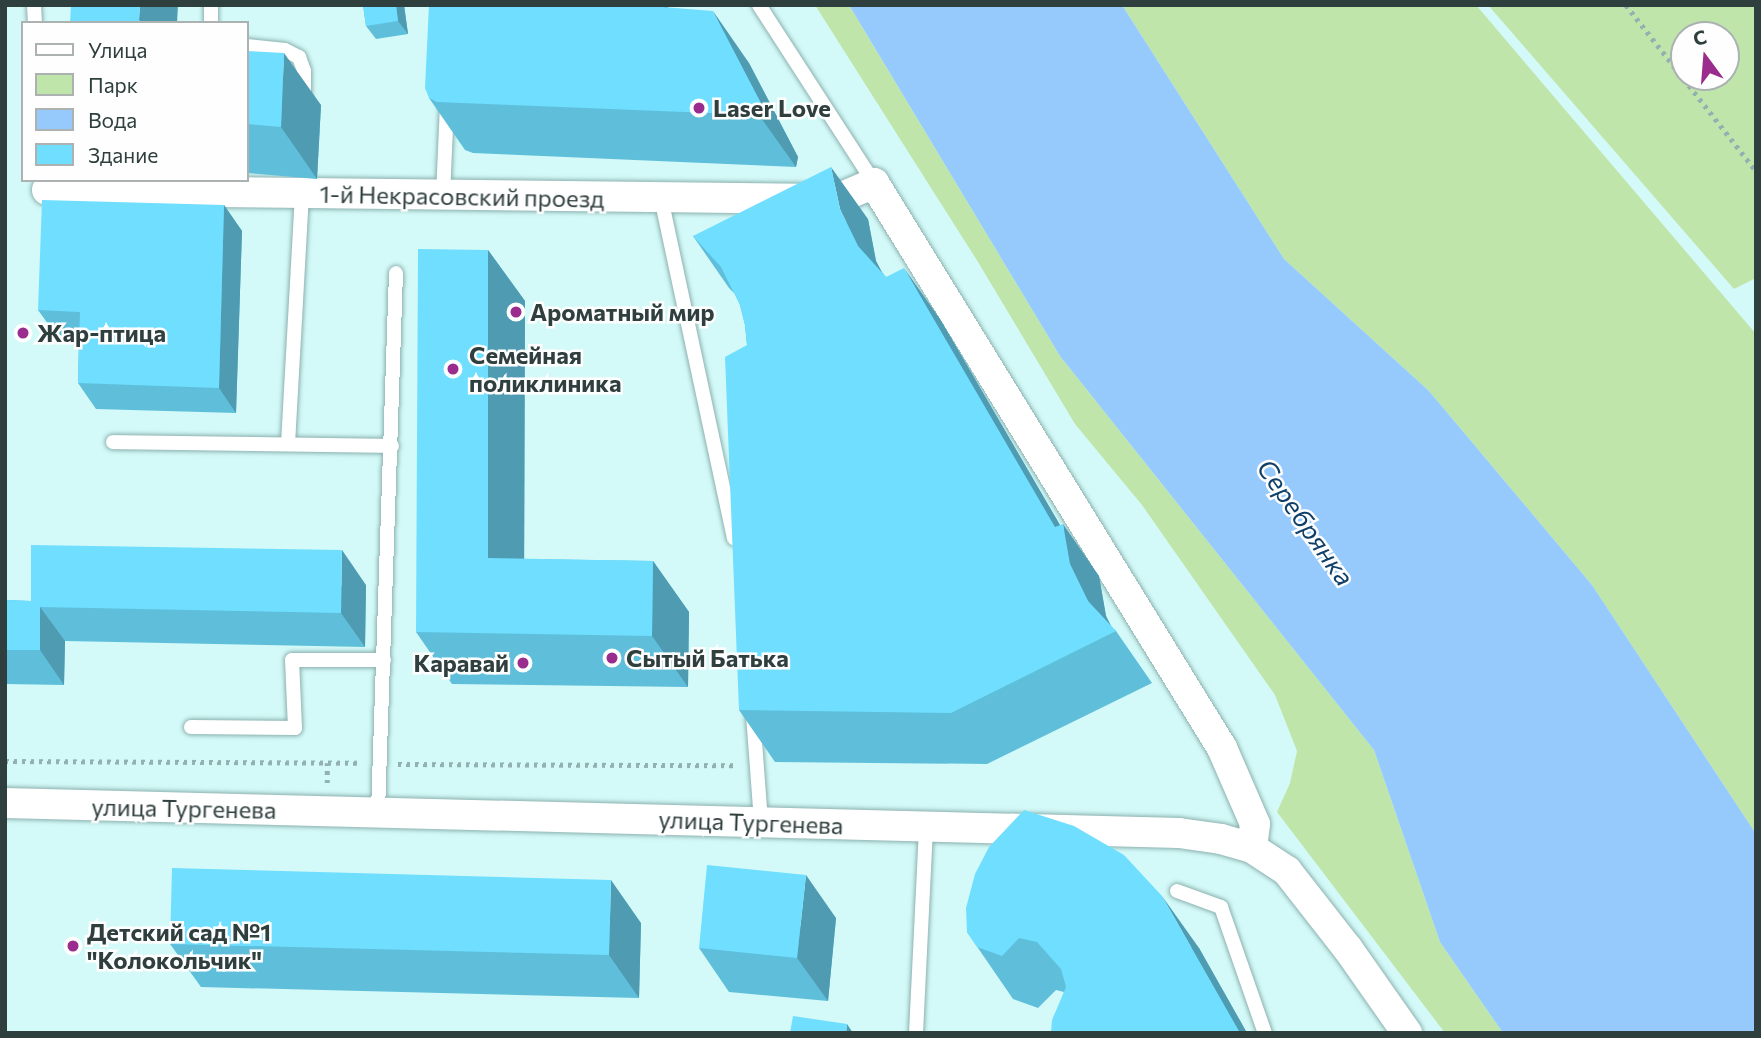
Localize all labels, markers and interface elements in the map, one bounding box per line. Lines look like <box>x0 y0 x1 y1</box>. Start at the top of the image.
legend <box>21 21 248 182</box>
north arrow <box>1670 21 1740 91</box>
text: С <box>1690 24 1709 50</box>
text: Улица <box>88 37 147 62</box>
text: Парк <box>88 72 138 97</box>
place label: Laser Love <box>713 94 831 122</box>
marker: Laser Love <box>691 100 707 116</box>
text: Вода <box>88 107 137 132</box>
text: Здание <box>88 142 158 167</box>
street label: 1-й Некрасовский проезд <box>319 179 605 213</box>
place label: Ароматный мир <box>530 298 715 326</box>
marker: Ароматный мир <box>508 304 524 320</box>
place label: Жар-птица <box>37 319 166 347</box>
marker: Жар-птица <box>15 325 31 341</box>
place label: Семейная поликлиника <box>469 341 621 397</box>
marker: Семейная поликлиника <box>443 359 463 379</box>
water label: Серебрянка <box>1251 453 1361 591</box>
place label: Сытый Батька <box>626 644 789 672</box>
place label: Каравай <box>413 649 509 677</box>
marker: Сытый Батька <box>604 650 620 666</box>
marker: Каравай <box>515 655 531 671</box>
street label: улица Тургенева <box>91 792 277 824</box>
street label: улица Тургенева <box>658 804 844 840</box>
place label: Детский сад №1 "Колокольчик" <box>87 918 271 974</box>
marker: Детский сад №1 "Колокольчик" <box>65 938 81 954</box>

